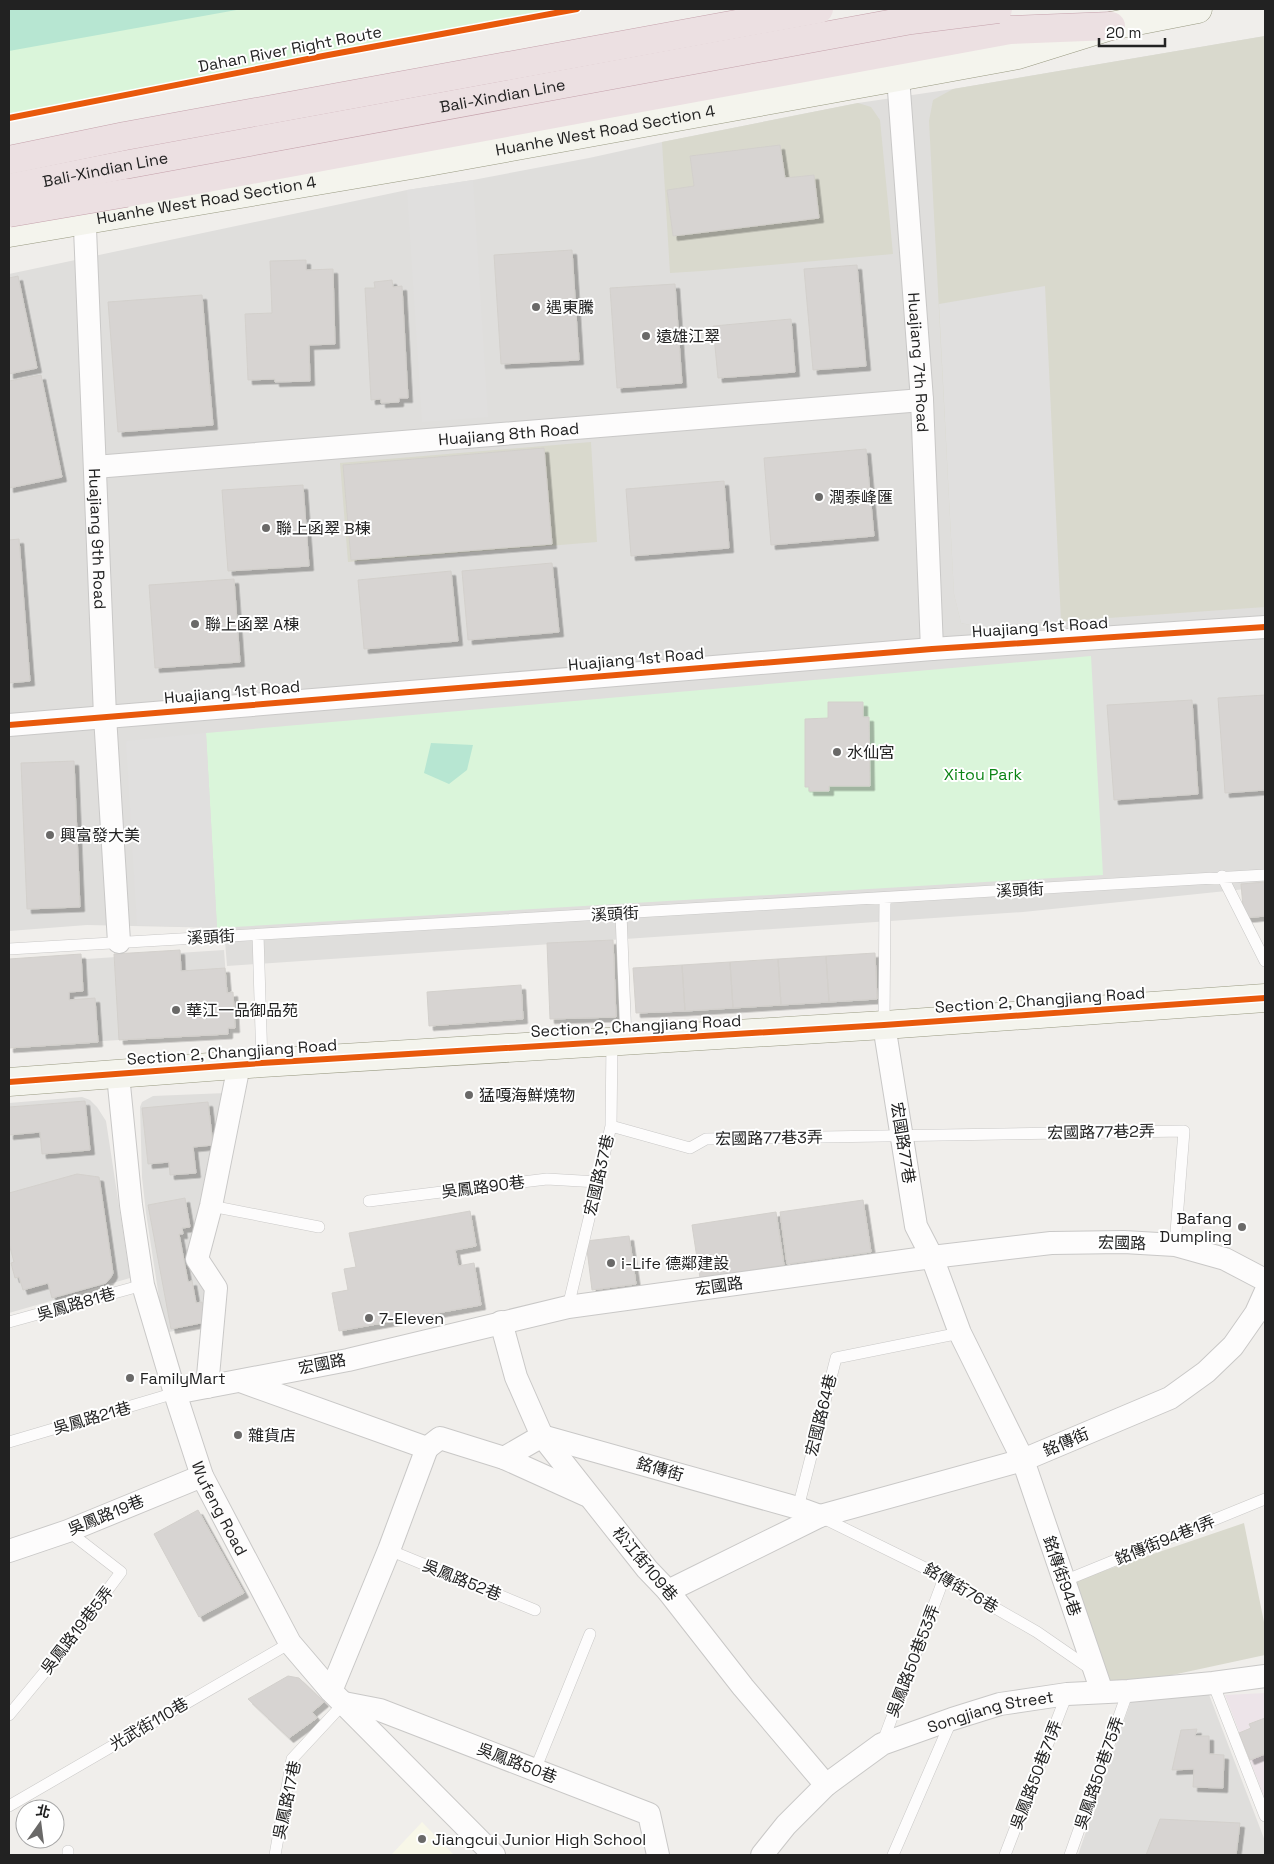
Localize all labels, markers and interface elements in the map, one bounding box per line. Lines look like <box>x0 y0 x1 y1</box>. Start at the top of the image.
scale bar <box>1099 15 1165 47</box>
street label: Dahan River Right Route <box>197 21 383 77</box>
text: 20 m <box>1106 23 1141 42</box>
street label: Bali-Xindian Line <box>438 73 567 117</box>
street label: Huanhe West Road Section 4 <box>494 100 717 160</box>
street label: Bali-Xindian Line <box>41 147 170 192</box>
street label: Huanhe West Road Section 4 <box>95 171 318 229</box>
street label: Huajiang 7th Road <box>904 291 934 433</box>
place label: 遇東騰 <box>546 297 594 318</box>
marker: 遇東騰 <box>530 301 542 313</box>
place label: 遠雄江翠 <box>656 326 720 347</box>
marker: 遠雄江翠 <box>640 330 652 342</box>
street label: Huajiang 8th Road <box>437 417 580 450</box>
street label: Huajiang 9th Road <box>84 468 111 610</box>
place label: 潤泰峰匯 <box>829 487 893 508</box>
marker: 潤泰峰匯 <box>813 491 825 503</box>
place label: 聯上函翠 B棟 <box>276 518 371 539</box>
marker: 聯上函翠 B棟 <box>260 522 272 534</box>
street label: Huajiang 1st Road <box>971 612 1109 642</box>
place label: 聯上函翠 A棟 <box>205 614 299 635</box>
marker: 聯上函翠 A棟 <box>189 618 201 630</box>
street label: Huajiang 1st Road <box>567 643 705 675</box>
street label: Huajiang 1st Road <box>163 676 301 708</box>
place label: 水仙宮 <box>847 742 895 763</box>
marker: 水仙宮 <box>831 746 843 758</box>
park label: Xitou Park <box>944 764 1023 785</box>
place label: 興富發大美 <box>60 825 140 846</box>
marker: 興富發大美 <box>44 829 56 841</box>
street label: 溪頭街 <box>995 878 1045 902</box>
street label: 溪頭街 <box>590 902 640 926</box>
street label: 溪頭街 <box>186 925 236 949</box>
street label: Section 2, Changjiang Road <box>934 982 1146 1018</box>
place label: 華江一品御品苑 <box>186 1000 298 1021</box>
marker: 華江一品御品苑 <box>170 1004 182 1016</box>
street label: Section 2, Changjiang Road <box>530 1010 742 1042</box>
street label: Section 2, Changjiang Road <box>126 1034 338 1070</box>
place label: 猛嘎海鮮燒物 <box>479 1085 575 1106</box>
marker: 猛嘎海鮮燒物 <box>463 1089 475 1101</box>
street label: 宏國路77巷 <box>886 1101 920 1185</box>
street label: 宏國路77巷2弄 <box>1047 1121 1155 1143</box>
street label: 宏國路77巷3弄 <box>715 1127 823 1149</box>
street label: 宏國路37巷 <box>579 1132 619 1218</box>
street label: 吳鳳路90巷 <box>440 1171 526 1203</box>
place label: Bafang Dumpling <box>1160 1208 1232 1247</box>
marker: Bafang Dumpling <box>1236 1221 1248 1233</box>
street label: 宏國路 <box>1098 1232 1146 1254</box>
place label: i-Life 德鄰建設 <box>621 1253 729 1274</box>
marker: i-Life 德鄰建設 <box>605 1257 617 1269</box>
street label: 宏國路 <box>694 1272 744 1300</box>
street label: 吳鳳路81巷 <box>34 1283 118 1325</box>
place label: 7-Eleven <box>379 1308 444 1329</box>
marker: 7-Eleven <box>363 1312 375 1324</box>
street label: 宏國路 <box>296 1349 348 1379</box>
place label: FamilyMart <box>140 1368 226 1389</box>
marker: FamilyMart <box>124 1372 136 1384</box>
street label: 宏國路64巷 <box>801 1372 841 1458</box>
street label: 吳鳳路21巷 <box>50 1397 134 1439</box>
street label: 銘傳街 <box>1040 1423 1092 1461</box>
place label: 雜貨店 <box>248 1425 296 1446</box>
marker: 雜貨店 <box>232 1429 244 1441</box>
street label: 銘傳街 <box>634 1452 686 1486</box>
street label: Wufeng Road <box>187 1458 252 1559</box>
street label: 吳鳳路19巷 <box>65 1490 147 1540</box>
street label: 銘傳街94巷1弄 <box>1112 1510 1218 1570</box>
street label: 松江街109巷 <box>608 1522 682 1606</box>
street label: 銘傳街94巷 <box>1038 1533 1086 1619</box>
street label: 吳鳳路52巷 <box>420 1555 504 1605</box>
street label: 銘傳街76巷 <box>920 1558 1002 1618</box>
street label: 吳鳳路19巷5弄 <box>36 1582 118 1678</box>
street label: 吳鳳路50巷53弄 <box>882 1602 944 1720</box>
street label: Songjiang Street <box>924 1686 1055 1738</box>
street label: 光武街110巷 <box>106 1693 192 1755</box>
street label: 吳鳳路50巷75弄 <box>1070 1714 1128 1832</box>
street label: 吳鳳路50巷71弄 <box>1006 1717 1066 1833</box>
street label: 吳鳳路50巷 <box>474 1738 560 1788</box>
street label: 吳鳳路17巷 <box>268 1759 306 1841</box>
north arrow <box>15 1799 65 1849</box>
text: 北 <box>34 1801 52 1822</box>
place label: Jiangcui Junior High School <box>432 1829 646 1850</box>
marker: Jiangcui Junior High School <box>416 1833 428 1845</box>

